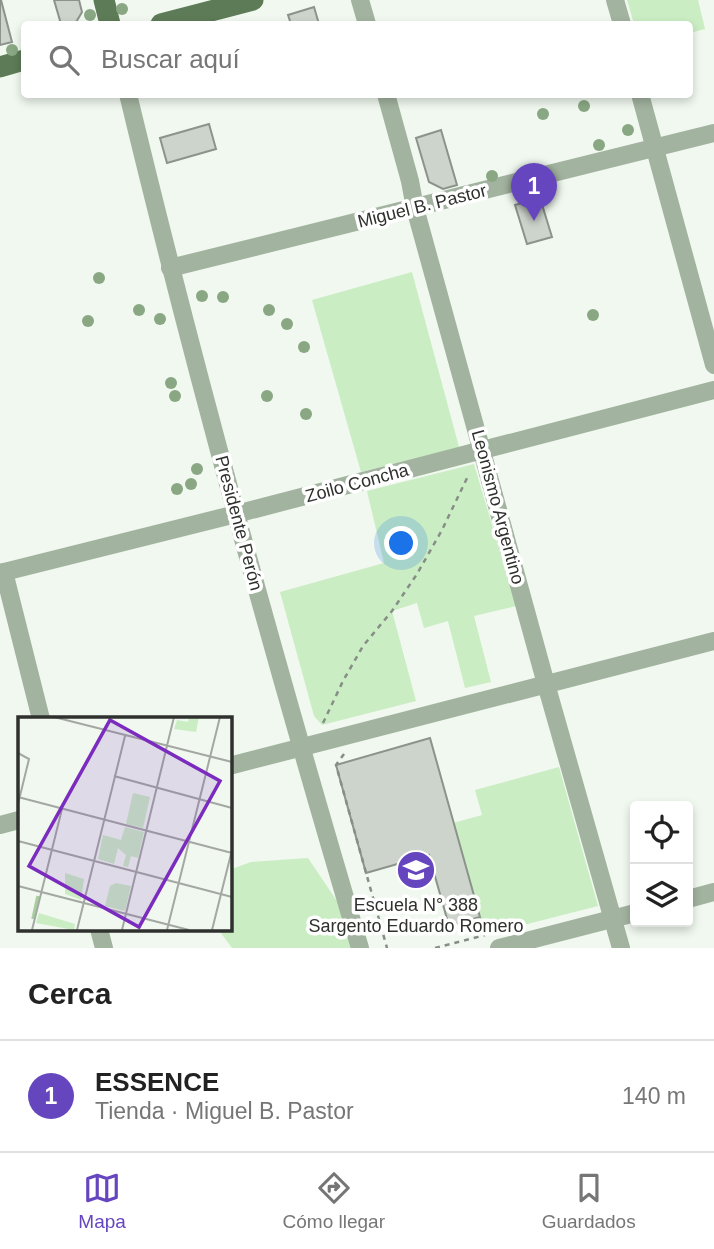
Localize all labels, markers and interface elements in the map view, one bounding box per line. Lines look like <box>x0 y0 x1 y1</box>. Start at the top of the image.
search box <box>21 21 693 98</box>
icon: search <box>45 41 83 79</box>
text: Buscar aquí <box>101 44 240 74</box>
pin: 1 <box>511 163 557 221</box>
street label: Miguel B. Pastor <box>356 180 488 232</box>
street label: Leonismo Argentino <box>468 428 528 586</box>
street label: Presidente Perón <box>211 453 267 593</box>
street label: Zoilo Concha <box>303 459 412 506</box>
your location <box>384 526 418 560</box>
inset map <box>18 717 231 930</box>
map controls <box>630 801 693 927</box>
button: locate <box>630 801 693 864</box>
school or university icon: Escuela N° 388 Sargento Eduardo Romero <box>395 849 437 891</box>
button: layers <box>630 864 693 927</box>
place label: Escuela N° 388 Sargento Eduardo Romero <box>308 895 524 936</box>
text: Cerca <box>28 977 111 1010</box>
text: ESSENCE <box>95 1067 219 1097</box>
text: 1 <box>45 1083 57 1109</box>
text: 140 m <box>622 1083 686 1109</box>
text: Tienda · Miguel B. Pastor <box>95 1098 354 1124</box>
tab: Mapa <box>78 1169 126 1233</box>
tab: Cómo llegar <box>283 1169 385 1233</box>
tab: Guardados <box>542 1169 636 1233</box>

